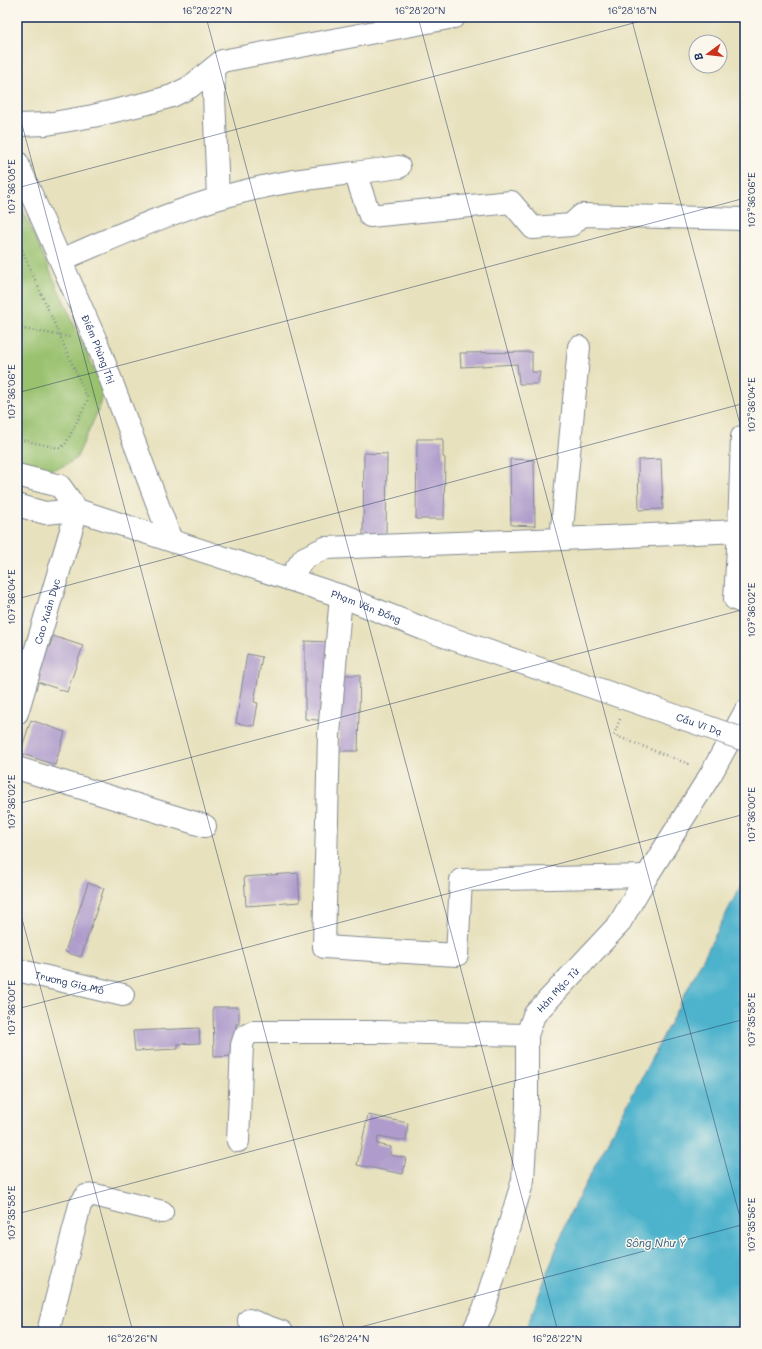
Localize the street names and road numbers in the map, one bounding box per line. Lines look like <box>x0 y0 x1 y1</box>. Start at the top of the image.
street label: Điềm Phùng Thị <box>78 312 119 386</box>
street label: Cao Xuân Dục <box>31 577 63 646</box>
street label: Phạm Văn Đồng <box>329 586 403 626</box>
street label: Cầu Vĩ Dạ <box>674 710 724 739</box>
street label: Hàn Mặc Tử <box>533 964 582 1015</box>
street label: Trương Gia Mô <box>34 967 106 997</box>

